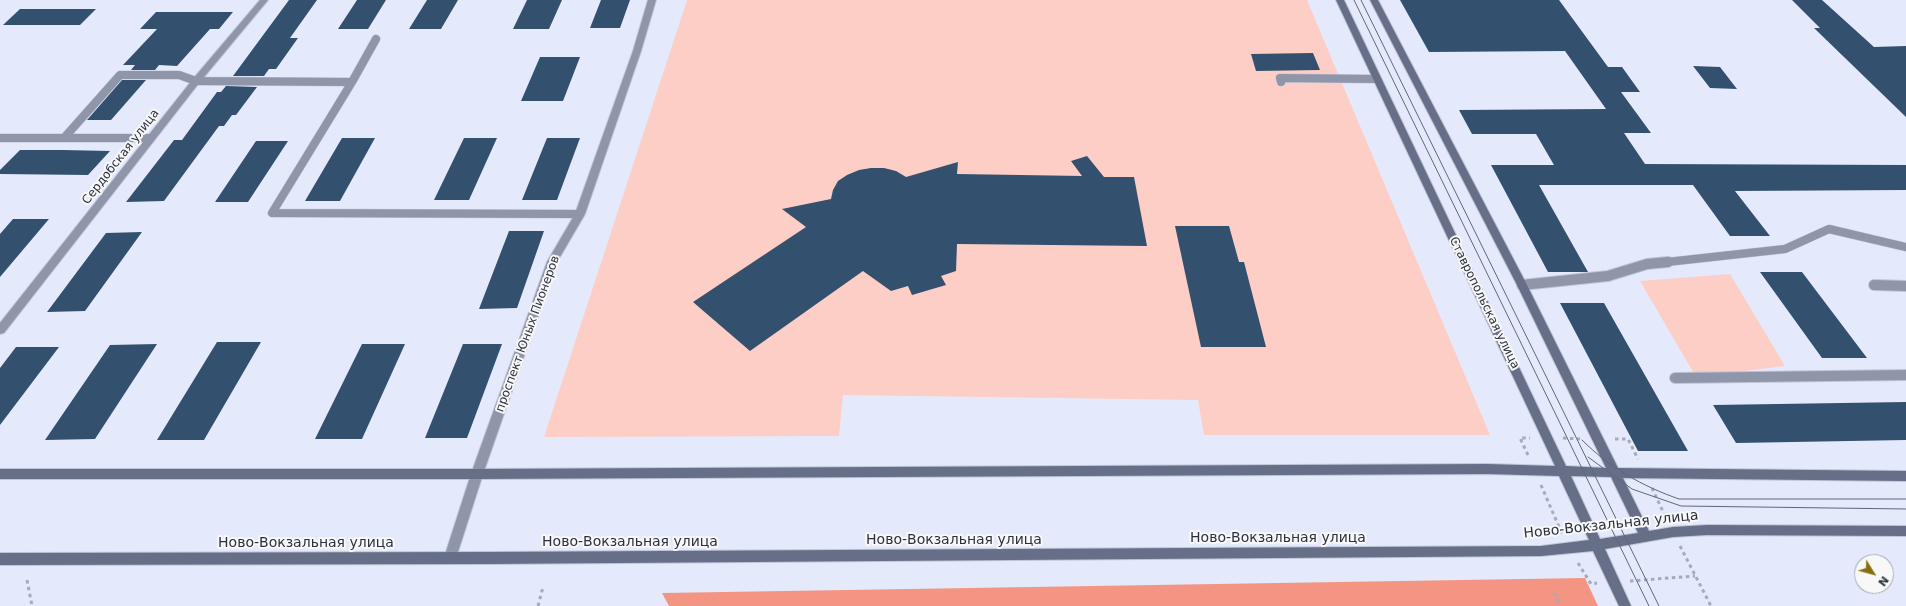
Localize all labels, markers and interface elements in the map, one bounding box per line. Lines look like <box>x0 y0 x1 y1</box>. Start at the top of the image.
street label: Сердобская улица <box>79 107 163 207</box>
street label: Ставропольская улица <box>1446 235 1522 371</box>
street label: проспект Юных Пионеров <box>493 254 563 414</box>
street label: Ново-Вокзальная улица <box>1523 507 1699 543</box>
street label: Ново-Вокзальная улица <box>1190 530 1366 546</box>
street label: Ново-Вокзальная улица <box>866 532 1042 548</box>
street label: Ново-Вокзальная улица <box>542 534 718 550</box>
street label: Ново-Вокзальная улица <box>218 535 394 551</box>
north arrow <box>1854 554 1894 594</box>
text: N <box>1875 573 1891 589</box>

